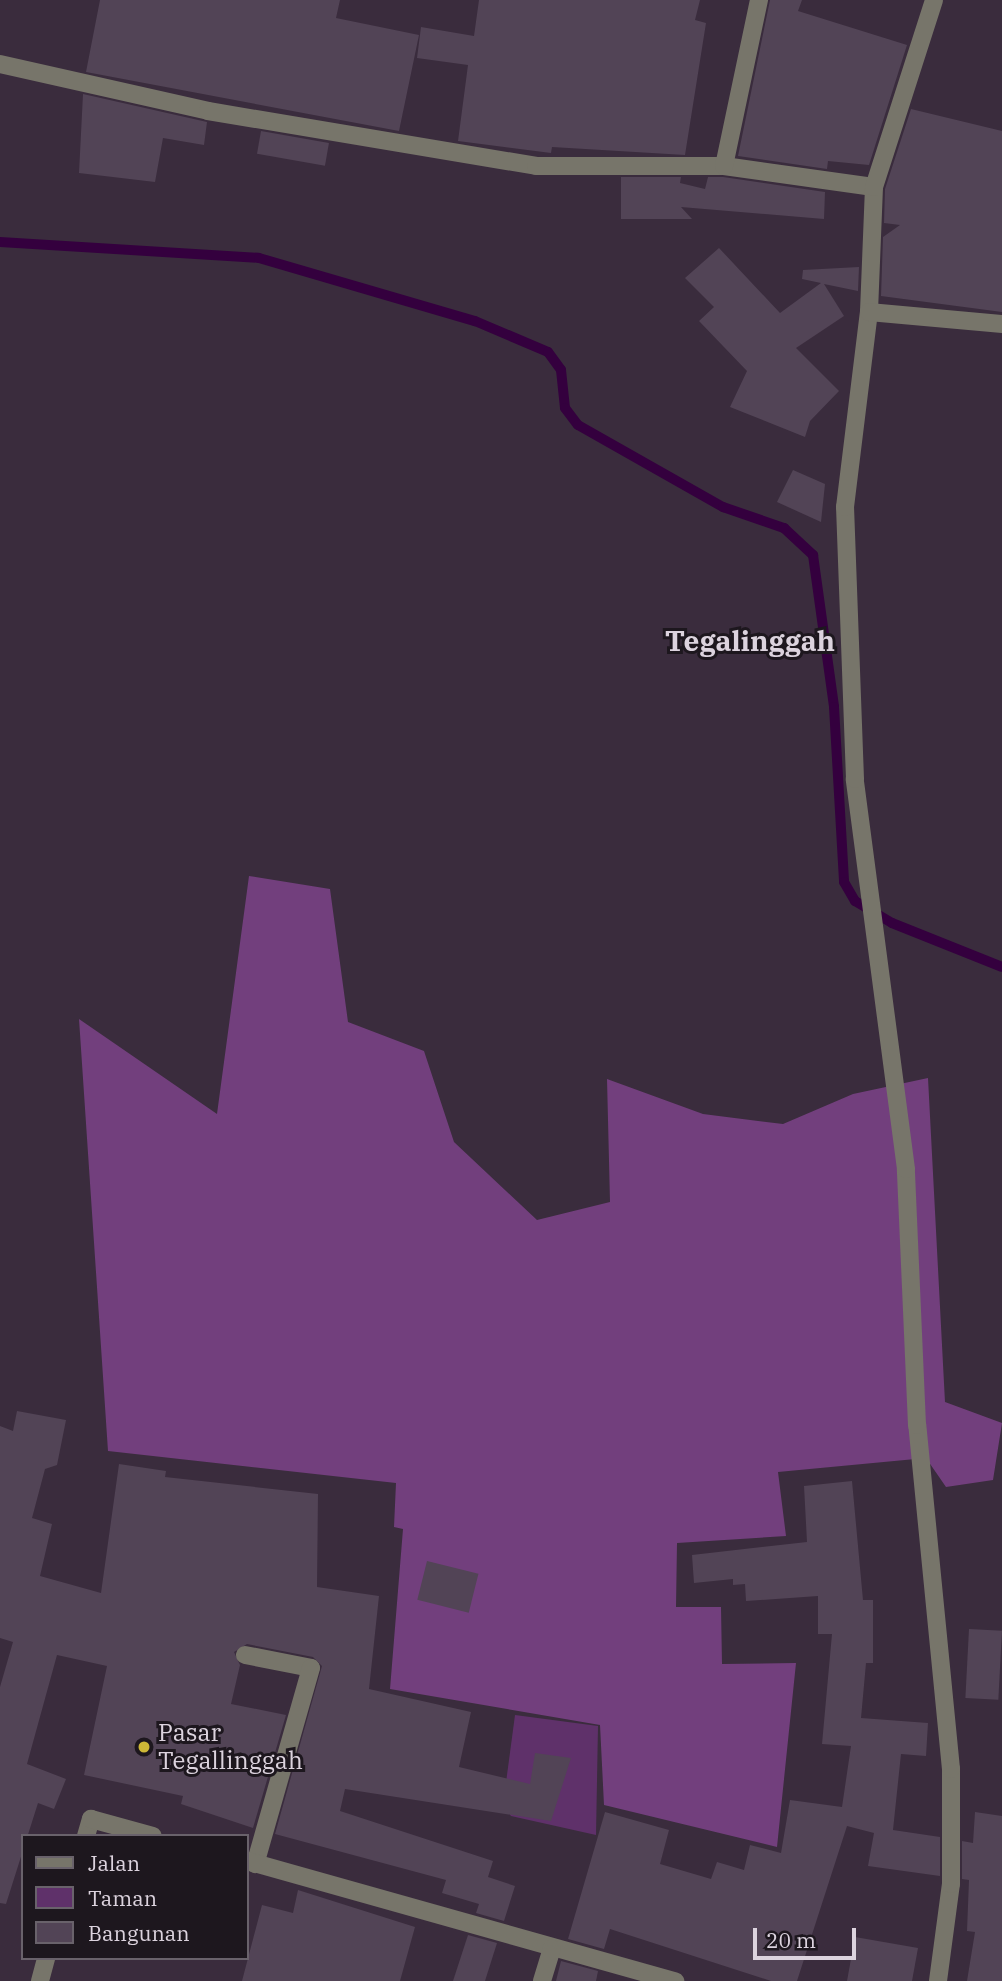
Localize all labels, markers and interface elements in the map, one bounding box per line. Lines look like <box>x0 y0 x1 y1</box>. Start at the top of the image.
district label: Tegalinggah <box>665 624 835 658</box>
place label: Pasar Tegallinggah <box>158 1719 303 1775</box>
marker: Pasar Tegallinggah <box>136 1739 152 1755</box>
legend <box>21 1834 248 1960</box>
text: Jalan <box>88 1849 140 1877</box>
text: Taman <box>88 1884 157 1912</box>
scale bar <box>757 1914 860 1958</box>
text: Bangunan <box>88 1919 190 1947</box>
text: 20 m <box>766 1926 816 1954</box>

